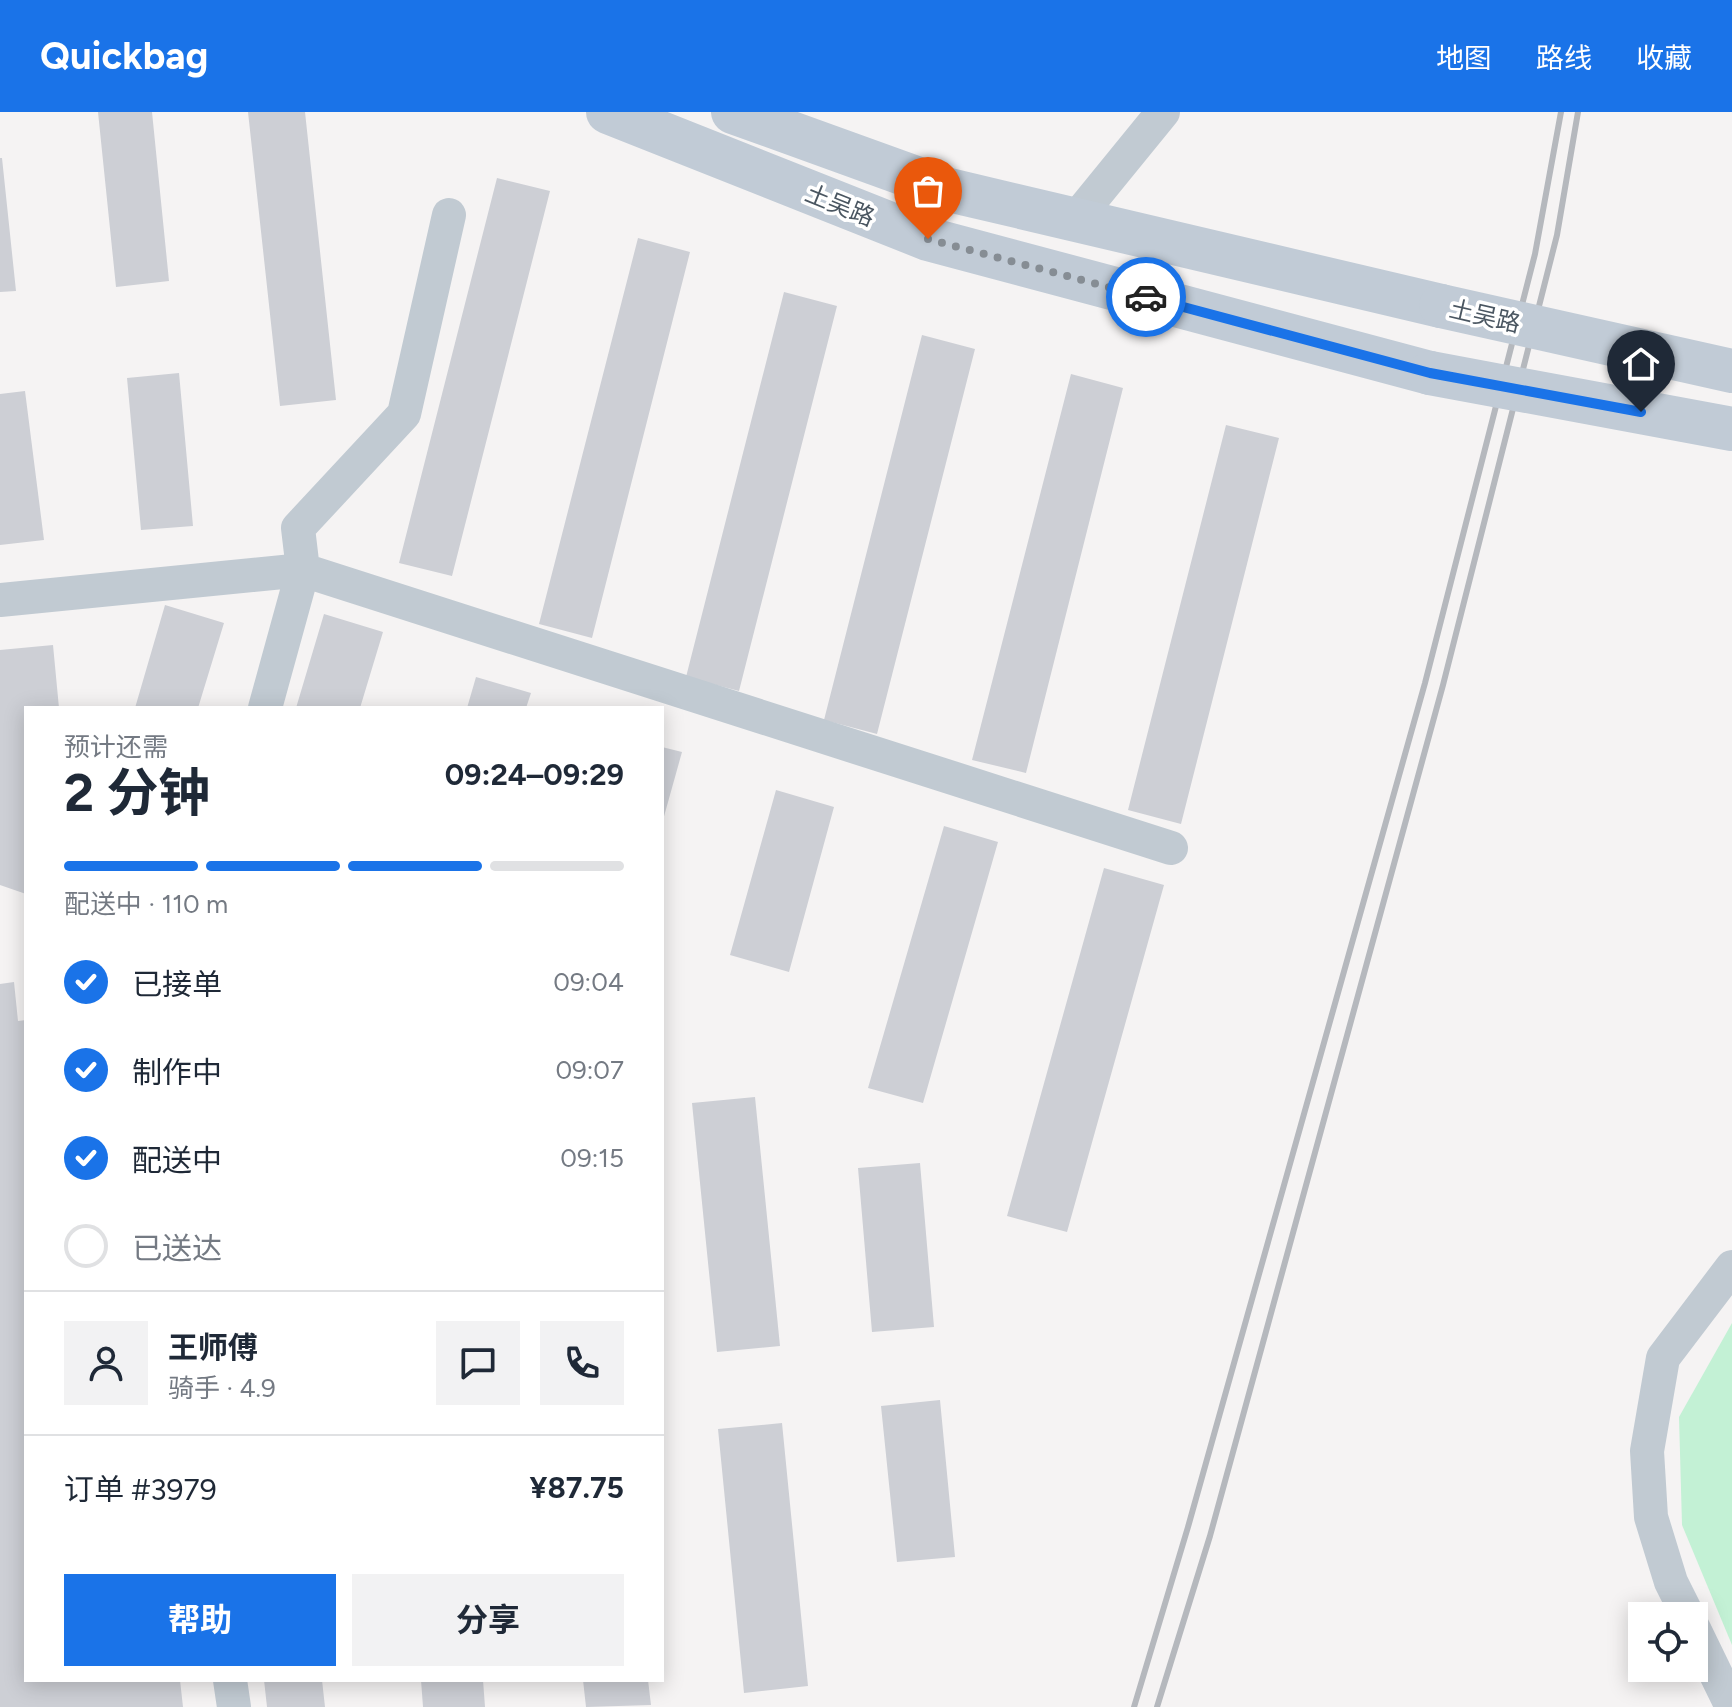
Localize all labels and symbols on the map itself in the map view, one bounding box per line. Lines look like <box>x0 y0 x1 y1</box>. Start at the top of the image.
pin <box>894 157 962 239</box>
street label: 土吴路 <box>801 178 879 232</box>
courier <box>1106 257 1186 337</box>
street label: 土吴路 <box>1447 294 1523 338</box>
pin <box>1607 330 1675 412</box>

